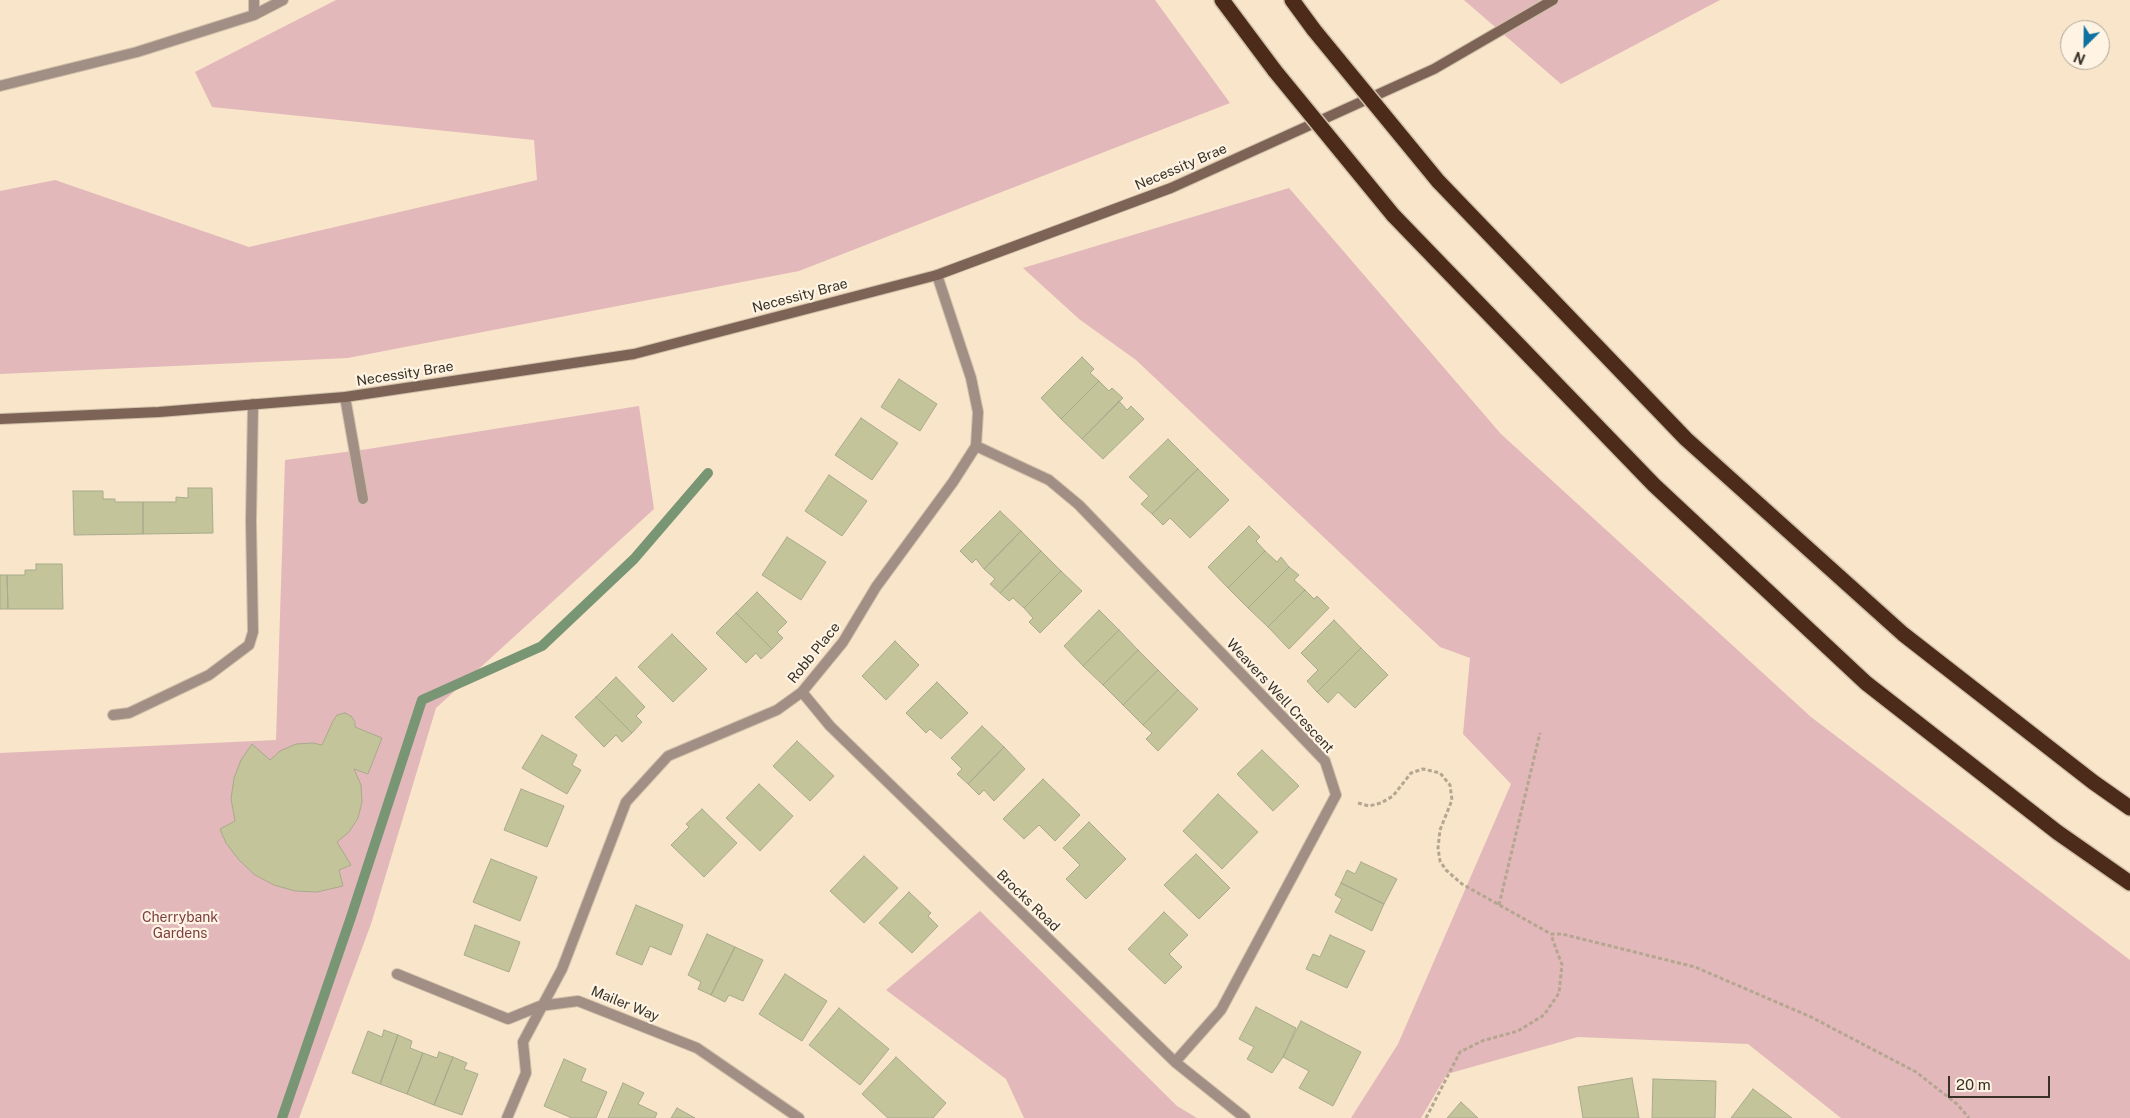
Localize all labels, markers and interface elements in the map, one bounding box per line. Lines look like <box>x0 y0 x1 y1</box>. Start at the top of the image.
north arrow <box>2060 20 2110 70</box>
text: N <box>2071 48 2088 67</box>
street label: Necessity Brae <box>1133 140 1229 194</box>
street label: Necessity Brae <box>750 275 850 317</box>
street label: Necessity Brae <box>355 358 455 390</box>
street label: Robb Place <box>784 619 844 687</box>
street label: Weavers Well Crescent <box>1223 635 1337 757</box>
street label: Brocks Road <box>993 867 1063 935</box>
park label: Cherrybank Gardens <box>142 910 218 942</box>
street label: Mailer Way <box>588 983 662 1025</box>
scale bar <box>1950 1066 2052 1098</box>
text: 20 m <box>1956 1076 1991 1093</box>

